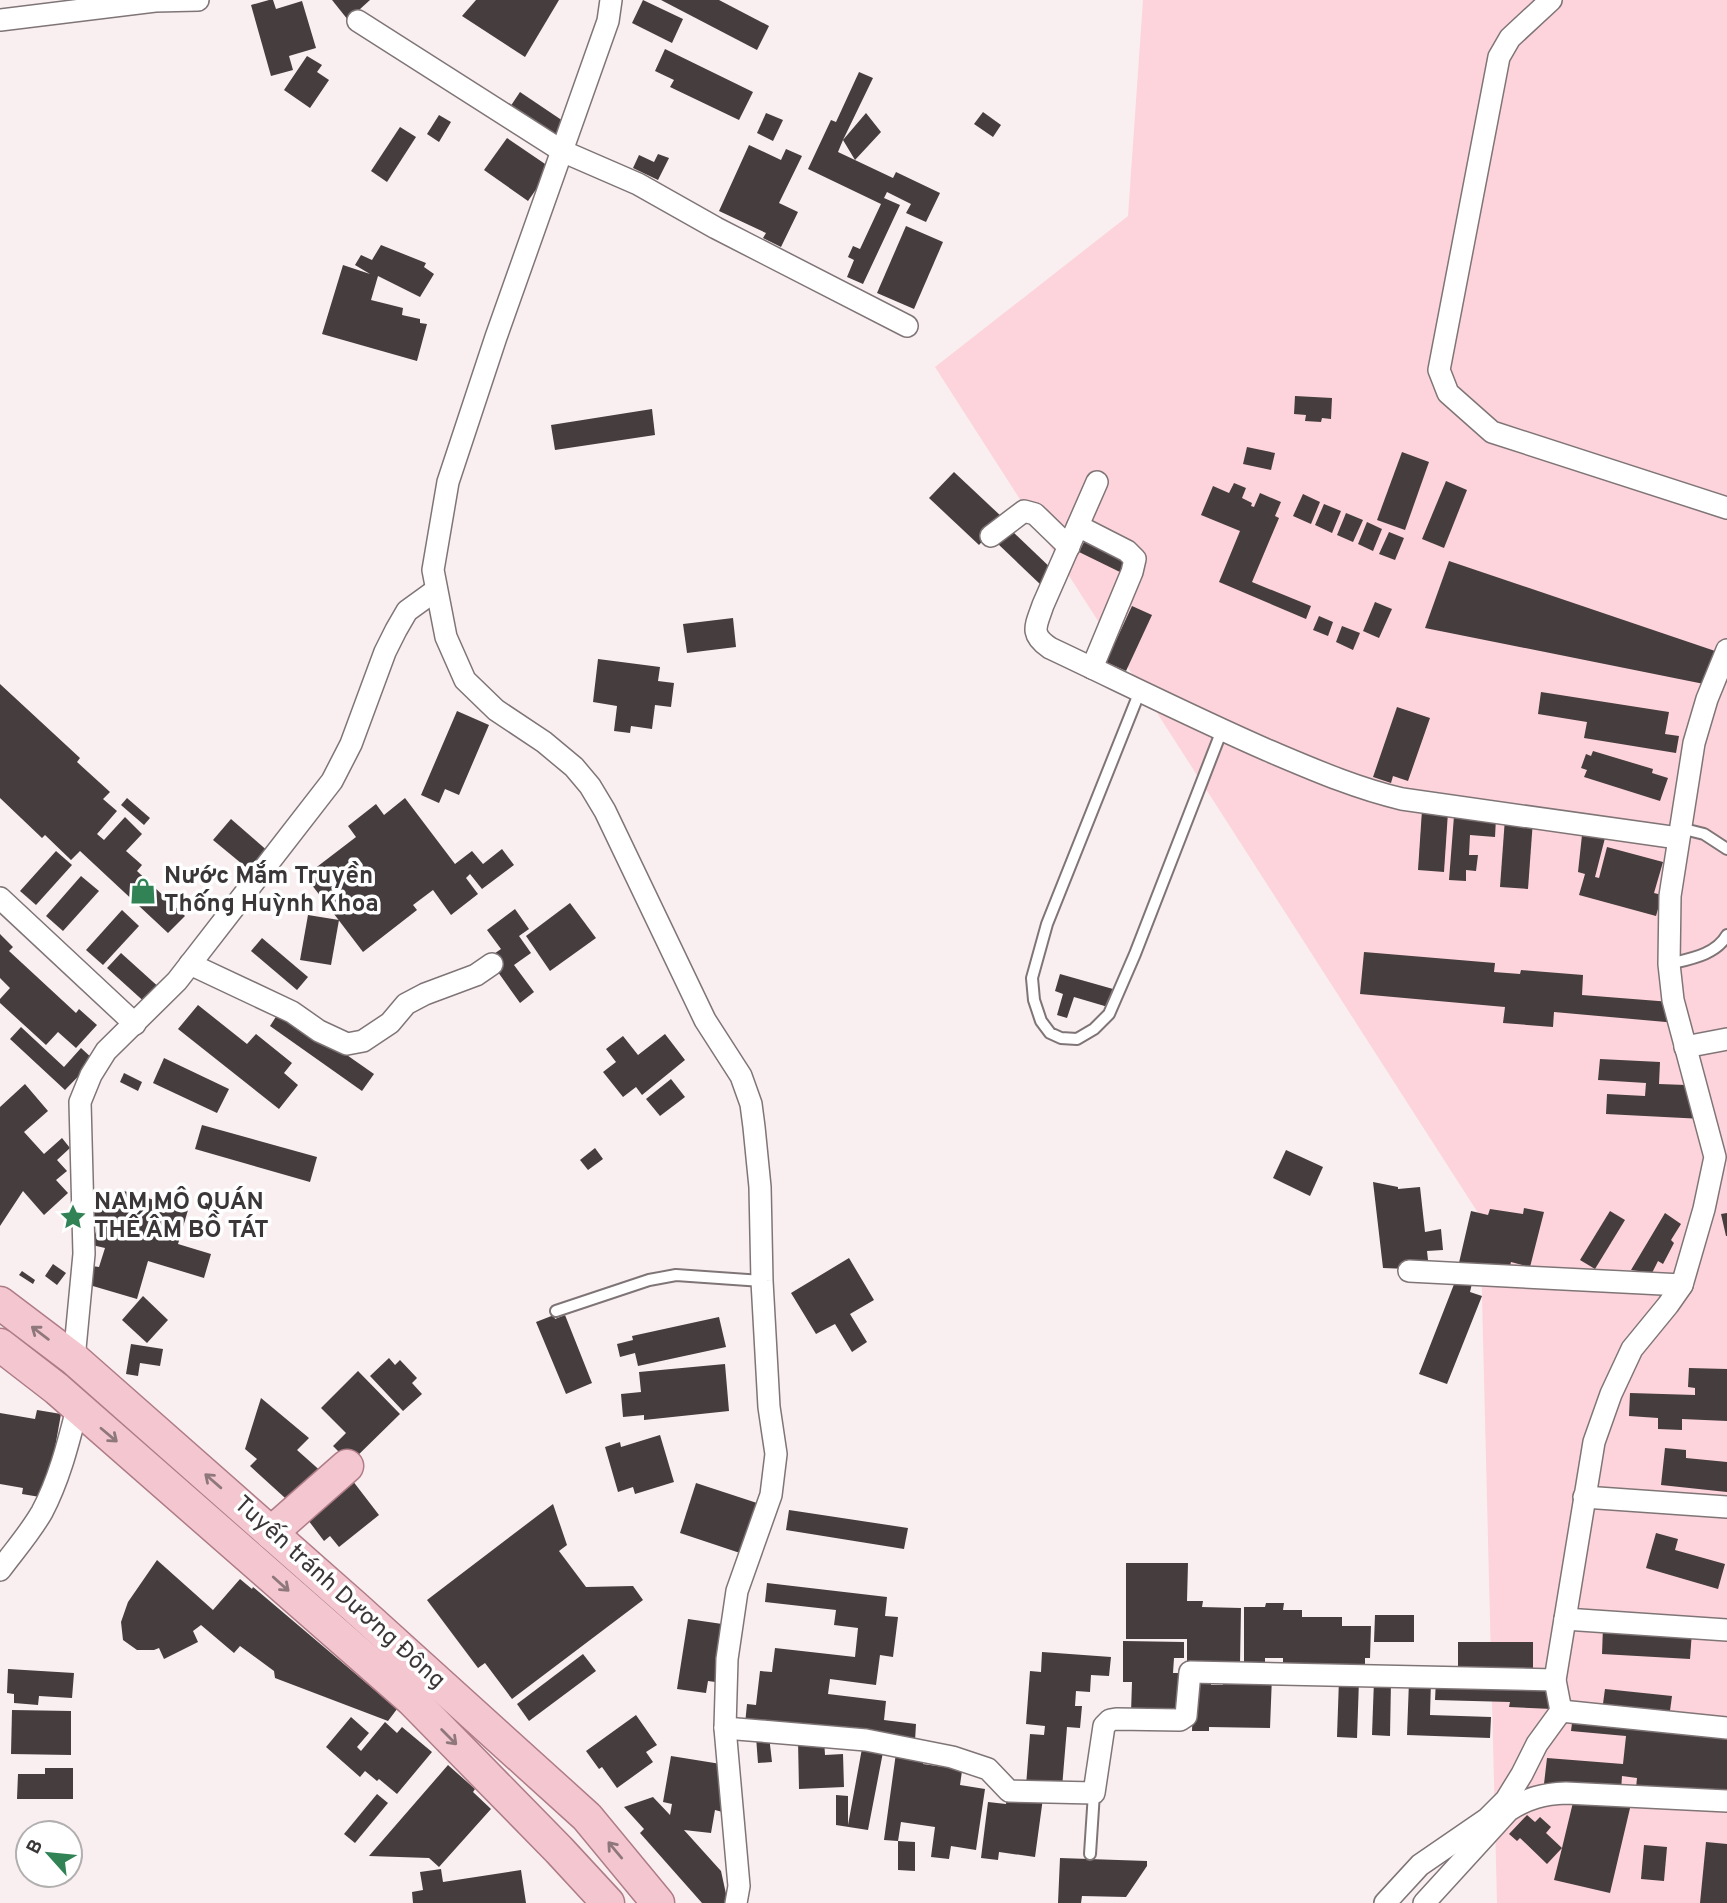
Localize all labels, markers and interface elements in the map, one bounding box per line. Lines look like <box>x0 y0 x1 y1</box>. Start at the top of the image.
place label: Nước Mắm Truyền Thống Huỳnh Khoa <box>164 860 379 920</box>
shop icon: Nước Mắm Truyền Thống Huỳnh Khoa <box>128 876 158 906</box>
place label: NAM MÔ QUÁN THẾ ÂM BỒ TÁT <box>94 1186 269 1246</box>
place icon: NAM MÔ QUÁN THẾ ÂM BỒ TÁT <box>58 1202 88 1232</box>
one-way arrow <box>32 1326 50 1341</box>
one-way arrow <box>99 1428 117 1443</box>
one-way arrow <box>204 1473 222 1489</box>
street label: Tuyến tránh Dương Đông <box>227 1489 452 1696</box>
one-way arrow <box>272 1575 290 1591</box>
one-way arrow <box>441 1728 458 1745</box>
north arrow <box>14 1819 84 1889</box>
text: B <box>22 1836 49 1858</box>
one-way arrow <box>607 1842 623 1860</box>

